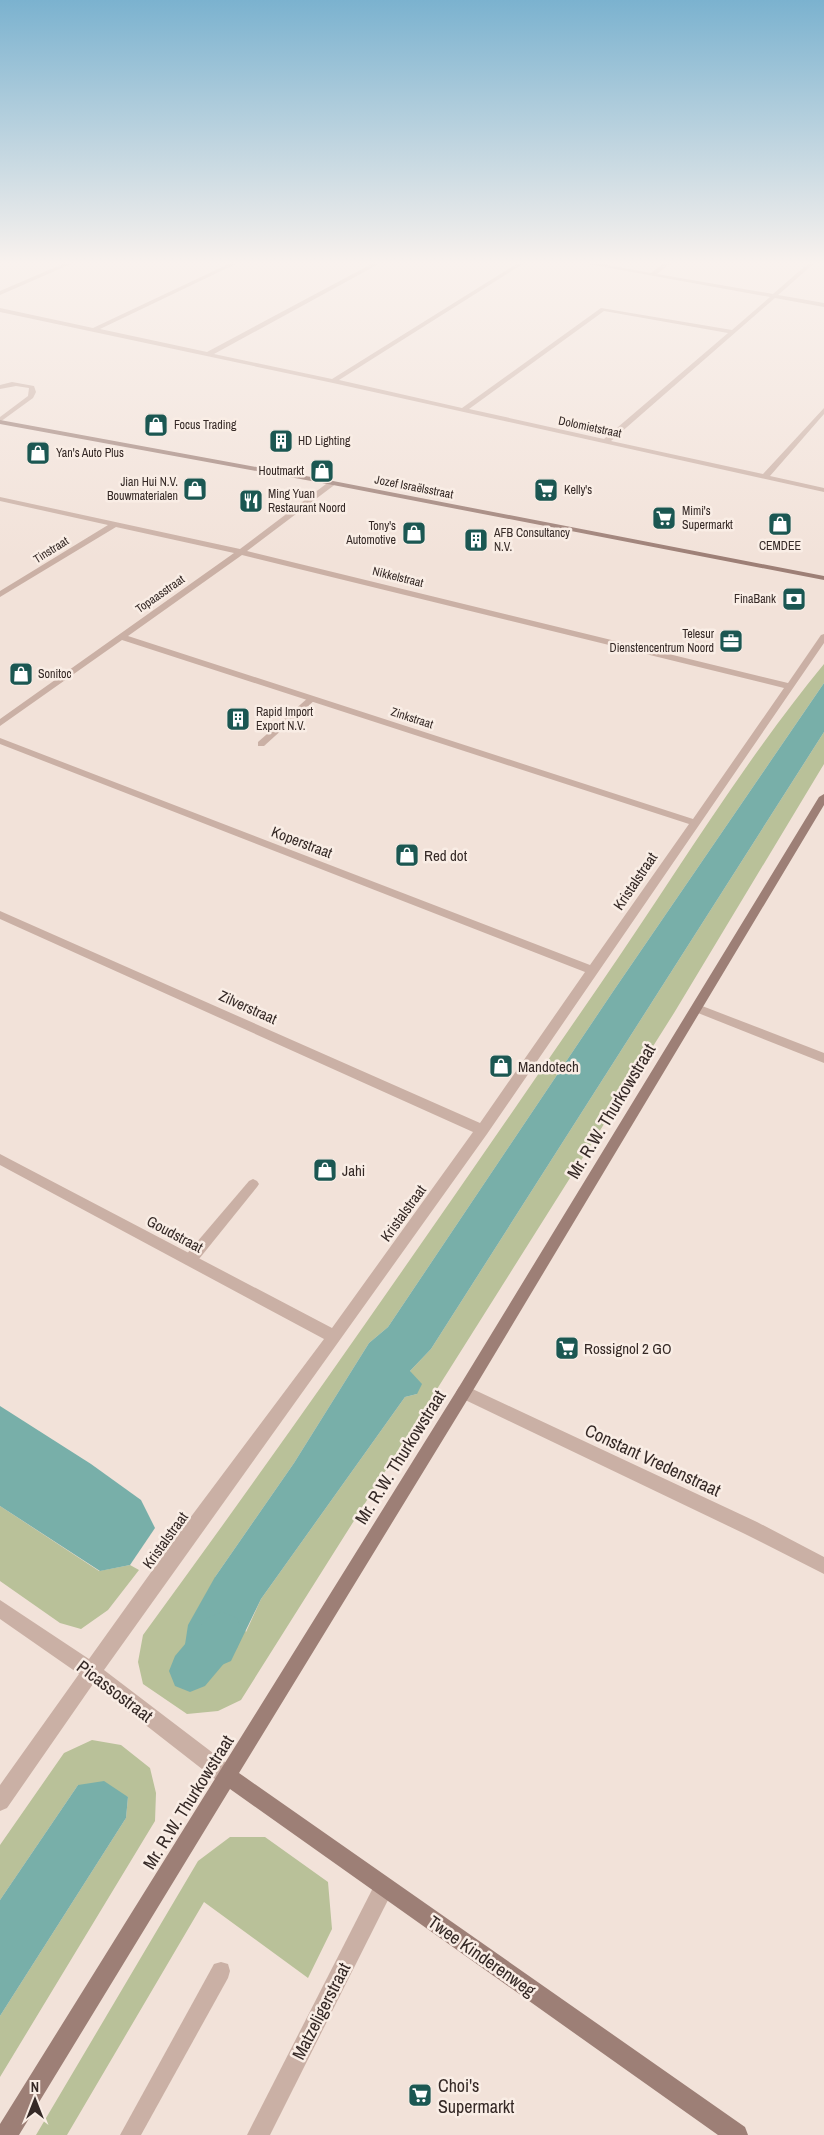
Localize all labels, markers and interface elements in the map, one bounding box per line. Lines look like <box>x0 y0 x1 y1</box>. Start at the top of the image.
shop icon: Focus Trading <box>143 412 169 438</box>
street label: Dolomietstraat <box>557 413 623 442</box>
place label: Focus Trading <box>174 417 237 433</box>
building icon: HD Lighting <box>268 428 294 454</box>
place label: HD Lighting <box>298 433 351 449</box>
shop icon: Yan's Auto Plus <box>25 440 51 466</box>
place label: Yan's Auto Plus <box>56 445 124 461</box>
shop icon: Houtmarkt <box>309 458 335 484</box>
place label: Houtmarkt <box>259 463 304 479</box>
street label: Jozef Israëlsstraat <box>373 472 455 503</box>
place label: Jian Hui N.V. Bouwmaterialen <box>107 474 178 504</box>
shop icon: Jian Hui N.V. Bouwmaterialen <box>182 476 208 502</box>
supermarket icon: Kelly's <box>533 477 559 503</box>
place label: Kelly's <box>564 482 592 498</box>
place label: Ming Yuan Restaurant Noord <box>268 486 346 516</box>
restaurant icon: Ming Yuan Restaurant Noord <box>238 488 264 514</box>
place label: Mimi's Supermarkt <box>682 503 733 533</box>
supermarket icon: Mimi's Supermarkt <box>651 505 677 531</box>
shop icon: CEMDEE <box>767 511 793 537</box>
place label: Tony's Automotive <box>345 518 396 548</box>
shop icon: Tony's Automotive <box>401 520 427 546</box>
place label: AFB Consultancy N.V. <box>493 525 570 555</box>
building icon: AFB Consultancy N.V. <box>463 527 489 553</box>
street label: Tinstraat <box>30 533 72 567</box>
place label: CEMDEE <box>759 538 801 554</box>
street label: Nikkelstraat <box>371 563 425 591</box>
street label: Topaasstraat <box>132 571 188 617</box>
bank icon: FinaBank <box>781 586 807 612</box>
place label: FinaBank <box>734 591 776 607</box>
place label: Telesur Dienstencentrum Noord <box>610 626 715 656</box>
office icon: Telesur Dienstencentrum Noord <box>718 628 744 654</box>
shop icon: Sonitoc <box>8 661 34 687</box>
place label: Sonitoc <box>38 666 71 682</box>
place label: Rapid Import Export N.V. <box>256 704 313 734</box>
street label: Zinkstraat <box>389 704 436 732</box>
building icon: Rapid Import Export N.V. <box>225 706 251 732</box>
street label: Koperstraat <box>269 821 336 863</box>
shop icon: Red dot <box>394 842 420 868</box>
place label: Red dot <box>424 845 468 866</box>
street label: Kristalstraat <box>608 847 662 914</box>
street label: Zilverstraat <box>216 985 281 1029</box>
street label: Mr. R.W. Thurkowstraat <box>561 1039 661 1183</box>
shop icon: Mandotech <box>488 1053 514 1079</box>
place label: Mandotech <box>518 1056 579 1077</box>
shop icon: Jahi <box>312 1157 338 1183</box>
place label: Jahi <box>342 1160 365 1181</box>
street label: Kristalstraat <box>375 1180 431 1246</box>
street label: Goudstraat <box>143 1210 207 1258</box>
supermarket icon: Rossignol 2 GO <box>554 1335 580 1361</box>
place label: Rossignol 2 GO <box>584 1338 672 1359</box>
street label: Mr. R.W. Thurkowstraat <box>349 1385 451 1529</box>
street label: Constant Vredenstraat <box>581 1418 725 1502</box>
street label: Kristalstraat <box>137 1507 193 1573</box>
street label: Picassostraat <box>72 1654 158 1728</box>
street label: Mr. R.W. Thurkowstraat <box>137 1730 239 1874</box>
street label: Twee Kinderenweg <box>423 1910 542 2003</box>
street label: Matzeligerstraat <box>286 1958 356 2064</box>
place label: Choi's Supermarkt <box>438 2073 514 2119</box>
north arrow <box>10 2075 60 2125</box>
text: N <box>31 2078 39 2096</box>
supermarket icon: Choi's Supermarkt <box>407 2082 433 2108</box>

